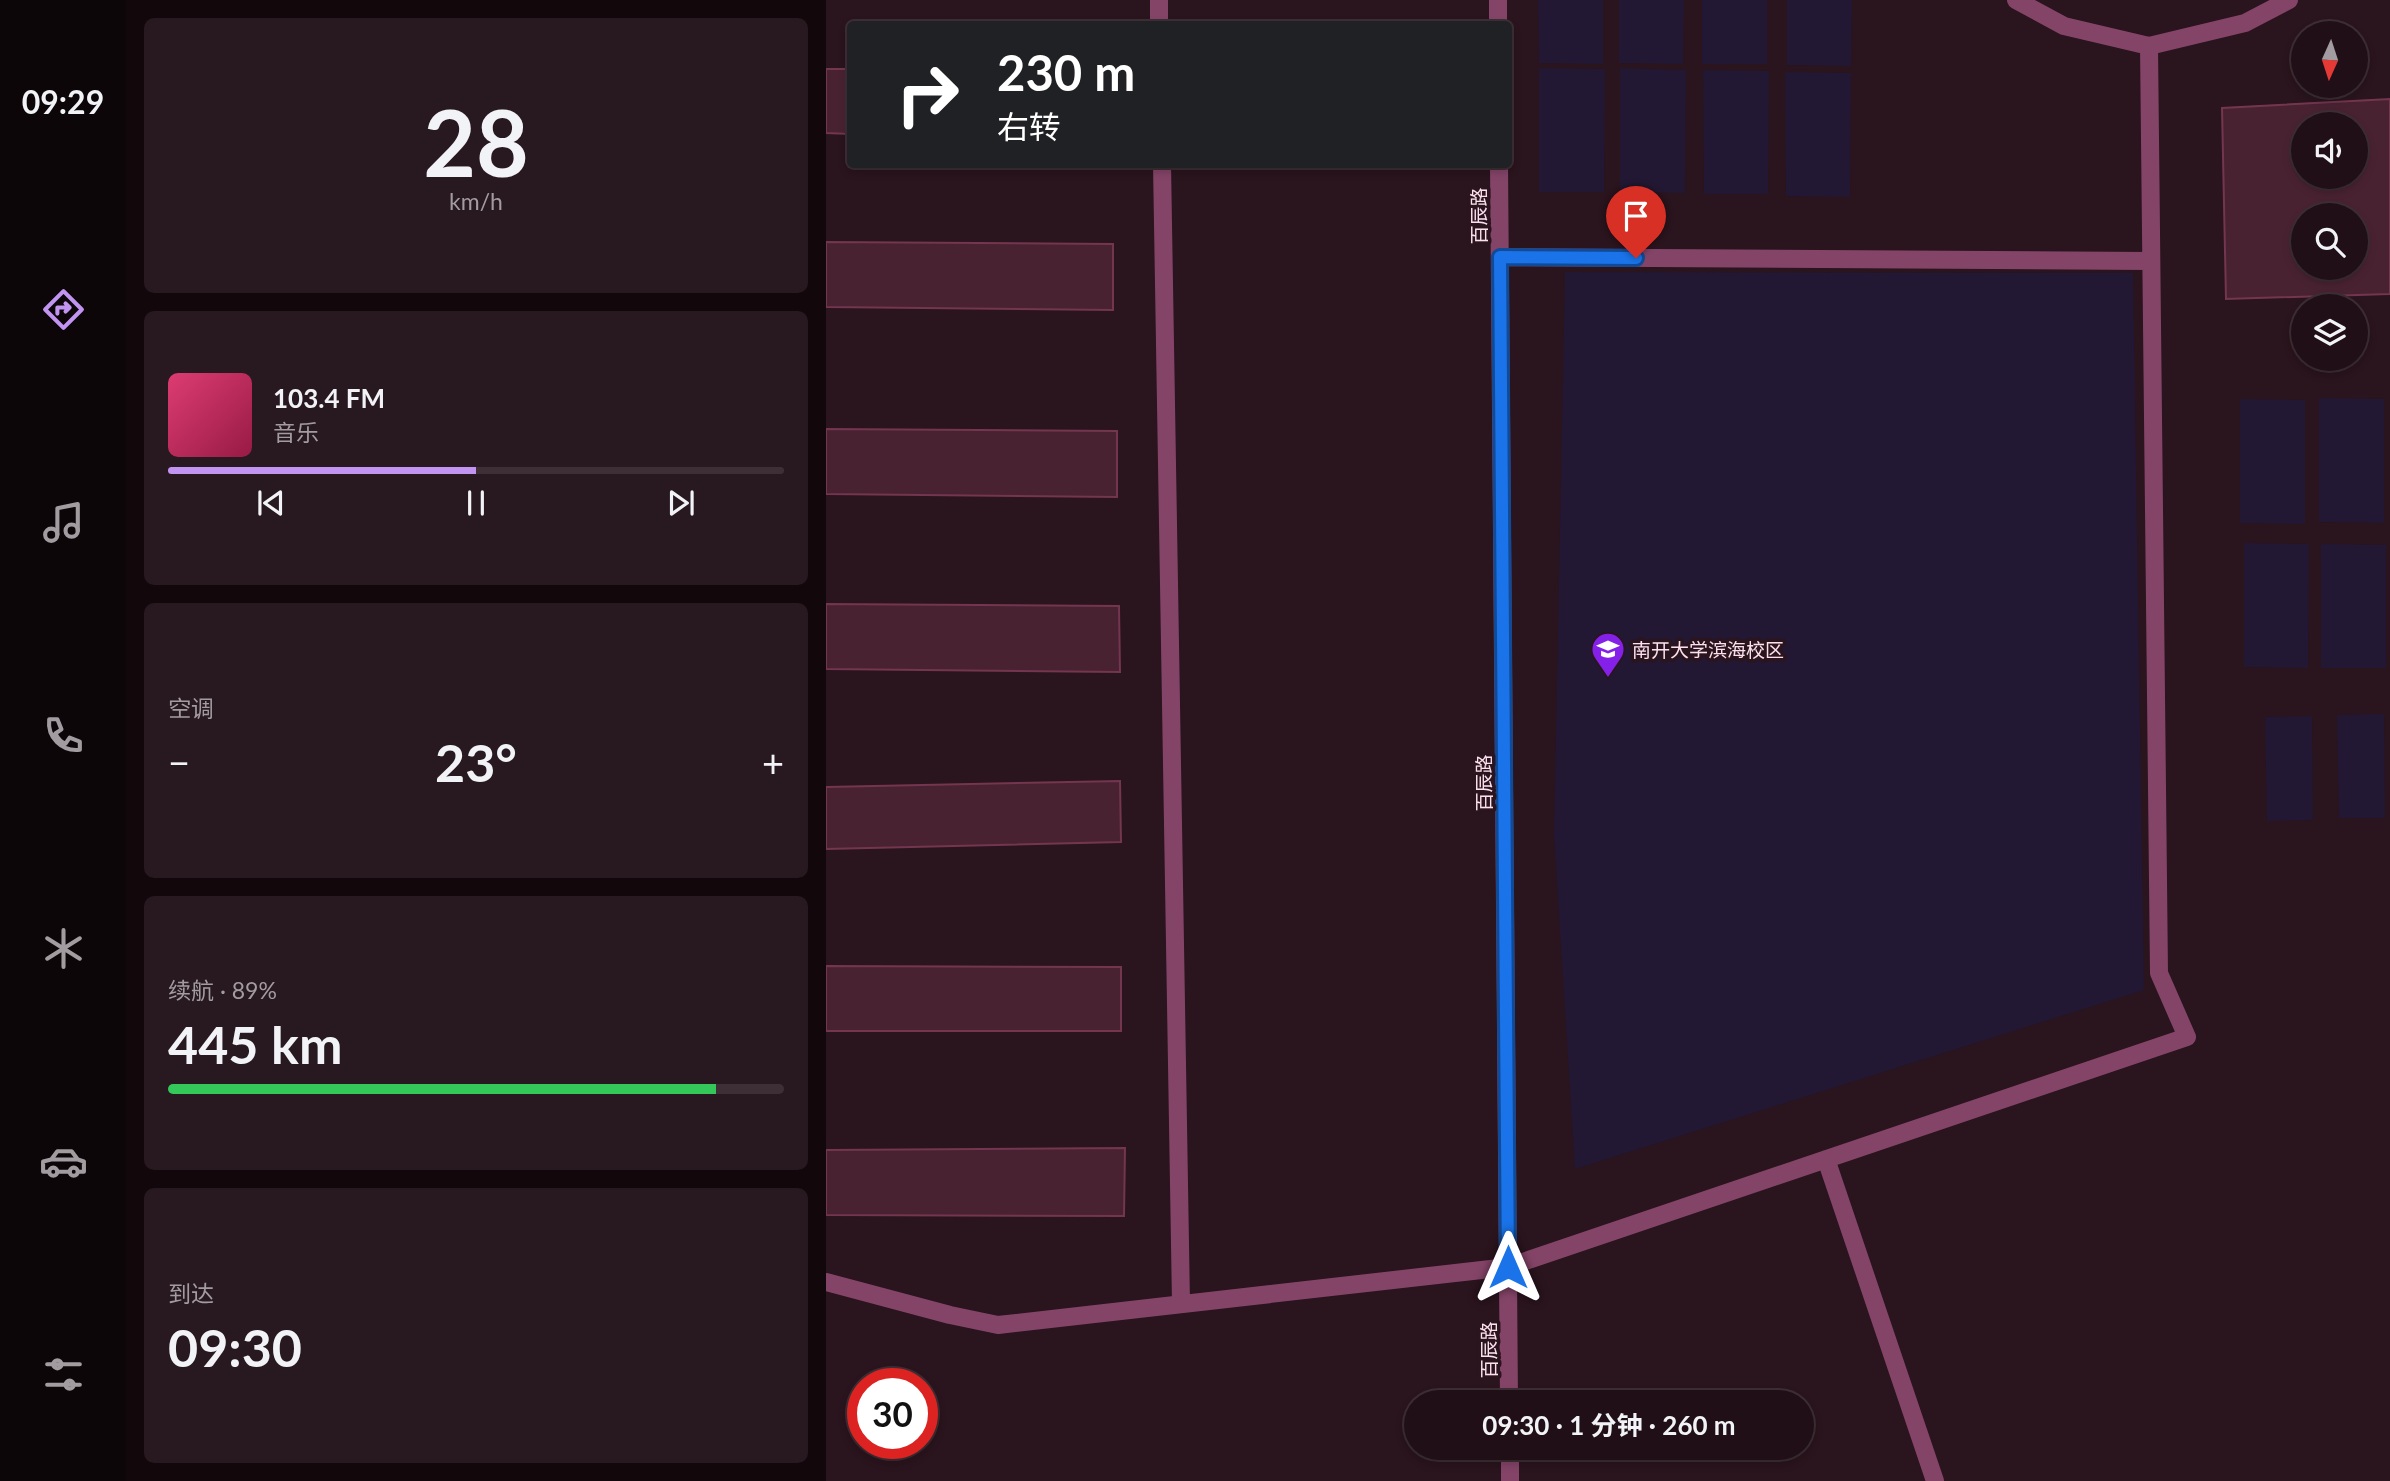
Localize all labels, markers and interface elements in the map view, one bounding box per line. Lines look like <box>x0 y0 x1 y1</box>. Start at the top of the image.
north arrow <box>2291 21 2368 98</box>
map controls <box>2291 21 2368 371</box>
text: 230 m <box>997 43 1135 101</box>
icon: right <box>882 49 973 140</box>
text: 09:29 <box>22 82 104 121</box>
text: 28 <box>423 87 529 196</box>
text: 右转 <box>997 107 1061 146</box>
button: sound <box>2291 112 2368 189</box>
pin <box>1606 186 1666 258</box>
text: km/h <box>449 187 503 215</box>
street label: 百辰路 <box>1467 187 1490 245</box>
icon: arrive <box>1617 197 1655 235</box>
button: search <box>2291 203 2368 280</box>
icon: directions <box>39 285 88 334</box>
button: layers <box>2291 294 2368 371</box>
text: 103.4 FM <box>273 382 385 414</box>
text: 音乐 <box>273 418 319 446</box>
icon: previous <box>252 484 290 522</box>
icon: pause <box>457 484 495 522</box>
icon: next <box>662 484 700 522</box>
icon: music <box>39 498 88 547</box>
school or university icon: 南开大学滨海校区 <box>1589 630 1627 679</box>
place label: 南开大学滨海校区 <box>1632 638 1784 661</box>
text: 空调 <box>168 694 214 722</box>
icon: phone <box>39 711 88 760</box>
text: 23° <box>435 731 517 793</box>
text: − <box>168 739 190 785</box>
text: + <box>762 739 784 785</box>
street label: 百辰路 <box>1472 754 1495 812</box>
icon: climate <box>39 924 88 973</box>
text: 续航 · 89% <box>168 976 277 1004</box>
text: 445 km <box>168 1013 342 1075</box>
icon: car <box>39 1137 88 1186</box>
position arrow <box>1471 1230 1545 1304</box>
text: 到达 <box>168 1279 214 1307</box>
text: 09:30 <box>168 1316 302 1378</box>
street label: 百辰路 <box>1477 1321 1500 1379</box>
icon: filters <box>39 1350 88 1399</box>
speed limit sign: 30 <box>847 1368 938 1459</box>
text: 09:30 · 1 分钟 · 260 m <box>1482 1409 1736 1441</box>

